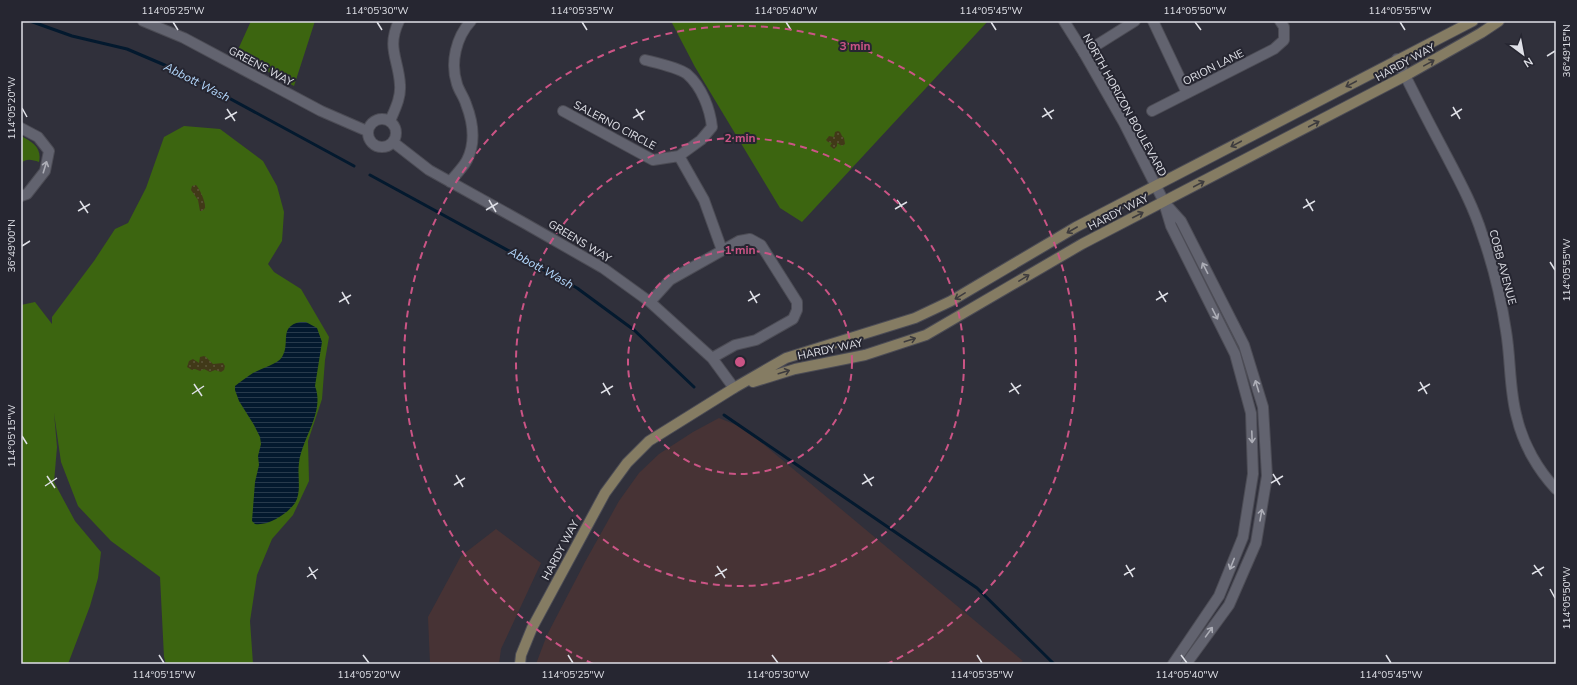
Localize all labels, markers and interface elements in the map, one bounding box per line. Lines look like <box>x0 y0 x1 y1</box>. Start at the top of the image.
text: 114°05'25"W <box>142 4 204 18</box>
text: 114°05'30"W <box>346 4 408 18</box>
text: 114°05'35"W <box>551 4 613 18</box>
text: 114°05'40"W <box>755 4 817 18</box>
text: 114°05'45"W <box>960 4 1022 18</box>
text: 114°05'50"W <box>1164 4 1226 18</box>
text: 114°05'55"W <box>1369 4 1431 18</box>
text: 36°49'15"N <box>1560 24 1574 78</box>
street label: NORTH HORIZON BOULEVARD <box>1079 31 1170 179</box>
north arrow <box>1503 34 1543 74</box>
text: 3 min <box>839 38 871 54</box>
street label: HARDY WAY <box>1373 40 1438 85</box>
street label: GREENS WAY <box>226 43 296 90</box>
street label: ORION LANE <box>1180 46 1246 89</box>
text: N <box>1521 54 1536 71</box>
water label: Abbott Wash <box>160 58 233 106</box>
one-way arrow <box>1423 58 1435 66</box>
text: 114°05'20"W <box>5 77 19 139</box>
one-way arrow <box>1345 80 1357 88</box>
street label: SALERNO CIRCLE <box>571 97 659 153</box>
one-way arrow <box>1308 119 1320 127</box>
text: 2 min <box>724 130 756 146</box>
one-way arrow <box>1230 141 1242 149</box>
one-way arrow <box>42 161 49 174</box>
one-way arrow <box>1193 179 1205 187</box>
street label: HARDY WAY <box>1085 191 1152 234</box>
one-way arrow <box>1132 211 1144 219</box>
street label: GREENS WAY <box>545 217 615 266</box>
text: 36°49'00"N <box>5 219 19 273</box>
one-way arrow <box>1066 226 1078 234</box>
street label: COBB AVENUE <box>1485 228 1520 306</box>
text: 114°05'55"W <box>1560 239 1574 301</box>
text: 1 min <box>724 242 756 258</box>
water label: Abbott Wash <box>505 243 577 293</box>
one-way arrow <box>1201 262 1208 274</box>
one-way arrow <box>1018 274 1030 282</box>
one-way arrow <box>954 293 966 301</box>
one-way arrow <box>1211 307 1219 319</box>
street label: HARDY WAY <box>796 335 864 364</box>
one-way arrow <box>904 336 917 343</box>
centre of rings <box>733 355 747 369</box>
one-way arrow <box>778 368 791 375</box>
one-way arrow <box>1253 380 1260 393</box>
text: 114°05'15"W <box>5 405 19 467</box>
one-way arrow <box>1248 430 1255 443</box>
one-way arrow <box>1257 509 1265 522</box>
street label: HARDY WAY <box>538 517 583 583</box>
one-way arrow <box>1228 557 1235 569</box>
text: 114°05'50"W <box>1560 567 1574 629</box>
one-way arrow <box>1205 627 1213 638</box>
text: 114°05'15"W <box>133 668 195 682</box>
text: 114°05'20"W <box>338 668 400 682</box>
text: 114°05'25"W <box>542 668 604 682</box>
text: 114°05'30"W <box>747 668 809 682</box>
text: 114°05'35"W <box>951 668 1013 682</box>
text: 114°05'40"W <box>1156 668 1218 682</box>
text: 114°05'45"W <box>1360 668 1422 682</box>

